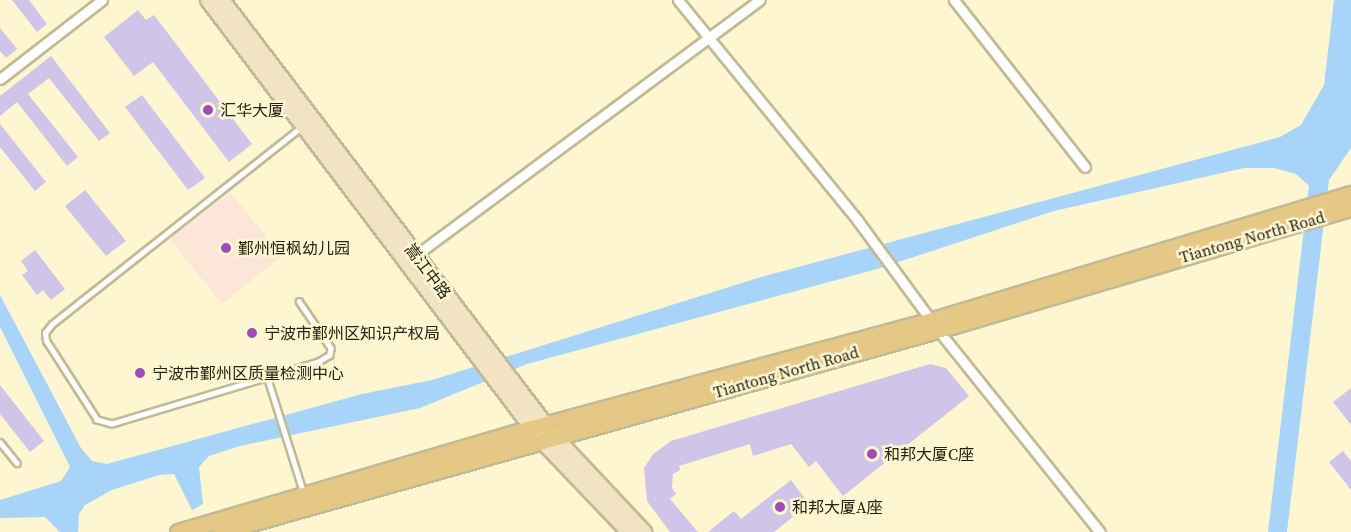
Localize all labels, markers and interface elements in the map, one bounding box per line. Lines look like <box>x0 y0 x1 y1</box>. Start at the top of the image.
place label: 汇华大厦 <box>220 100 284 120</box>
marker: 汇华大厦 <box>201 103 215 117</box>
street label: Tiantong North Road <box>1177 207 1327 267</box>
place label: 鄞州恒枫幼儿园 <box>238 238 350 258</box>
street label: 嵩江中路 <box>401 240 455 302</box>
marker: 鄞州恒枫幼儿园 <box>219 241 233 255</box>
place label: 宁波市鄞州区知识产权局 <box>264 323 440 343</box>
marker: 宁波市鄞州区知识产权局 <box>245 326 259 340</box>
street label: Tiantong North Road <box>711 342 861 402</box>
place label: 宁波市鄞州区质量检测中心 <box>152 363 344 383</box>
marker: 宁波市鄞州区质量检测中心 <box>133 366 147 380</box>
place label: 和邦大厦C座 <box>884 444 974 464</box>
marker: 和邦大厦C座 <box>865 447 879 461</box>
place label: 和邦大厦A座 <box>792 497 883 517</box>
marker: 和邦大厦A座 <box>773 500 787 514</box>

